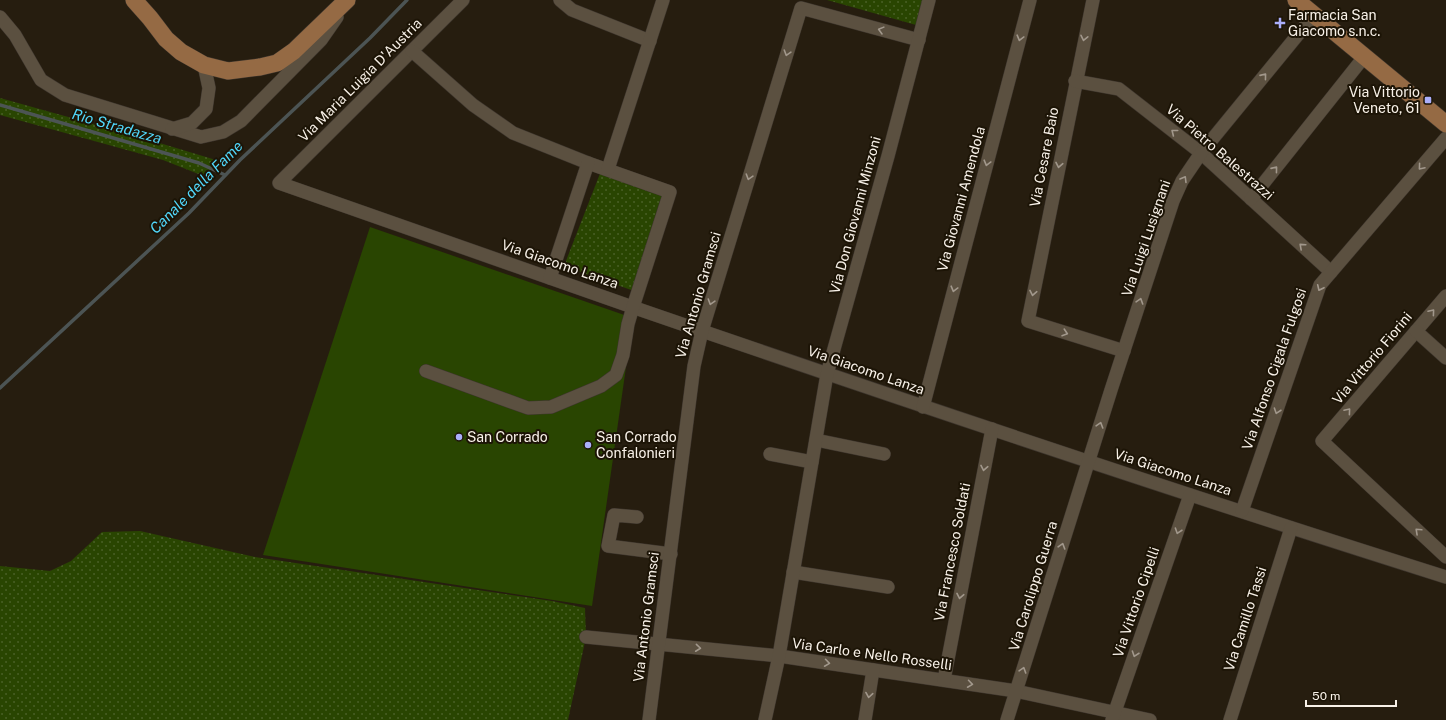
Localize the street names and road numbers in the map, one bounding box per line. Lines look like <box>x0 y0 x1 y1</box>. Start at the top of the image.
street label: Via Maria Luigia D'Austria <box>295 15 425 145</box>
street label: Via Pietro Balestrazzi <box>1163 101 1277 203</box>
street label: Via Cesare Baio <box>1026 106 1062 208</box>
street label: Via Giovanni Amendola <box>934 125 988 273</box>
street label: Via Don Giovanni Minzoni <box>826 134 884 296</box>
street label: Via Luigi Lusignani <box>1119 178 1173 298</box>
street label: Via Antonio Gramsci <box>672 230 724 360</box>
street label: Via Giacomo Lanza <box>499 236 621 292</box>
street label: Via Alfonso Cigala Fulgosi <box>1239 286 1309 452</box>
street label: Via Vittorio Fiorini <box>1329 309 1415 407</box>
street label: Via Giacomo Lanza <box>805 342 927 398</box>
street label: Via Giacomo Lanza <box>1112 445 1234 499</box>
street label: Via Francesco Soldati <box>931 481 973 623</box>
street label: Via Carolippo Guerra <box>1006 519 1060 653</box>
street label: Via Vittorio Cipelli <box>1110 545 1162 659</box>
street label: Via Antonio Gramsci <box>630 551 662 683</box>
street label: Via Camillo Tassi <box>1221 565 1269 673</box>
street label: Via Carlo e Nello Rosselli <box>791 635 953 673</box>

